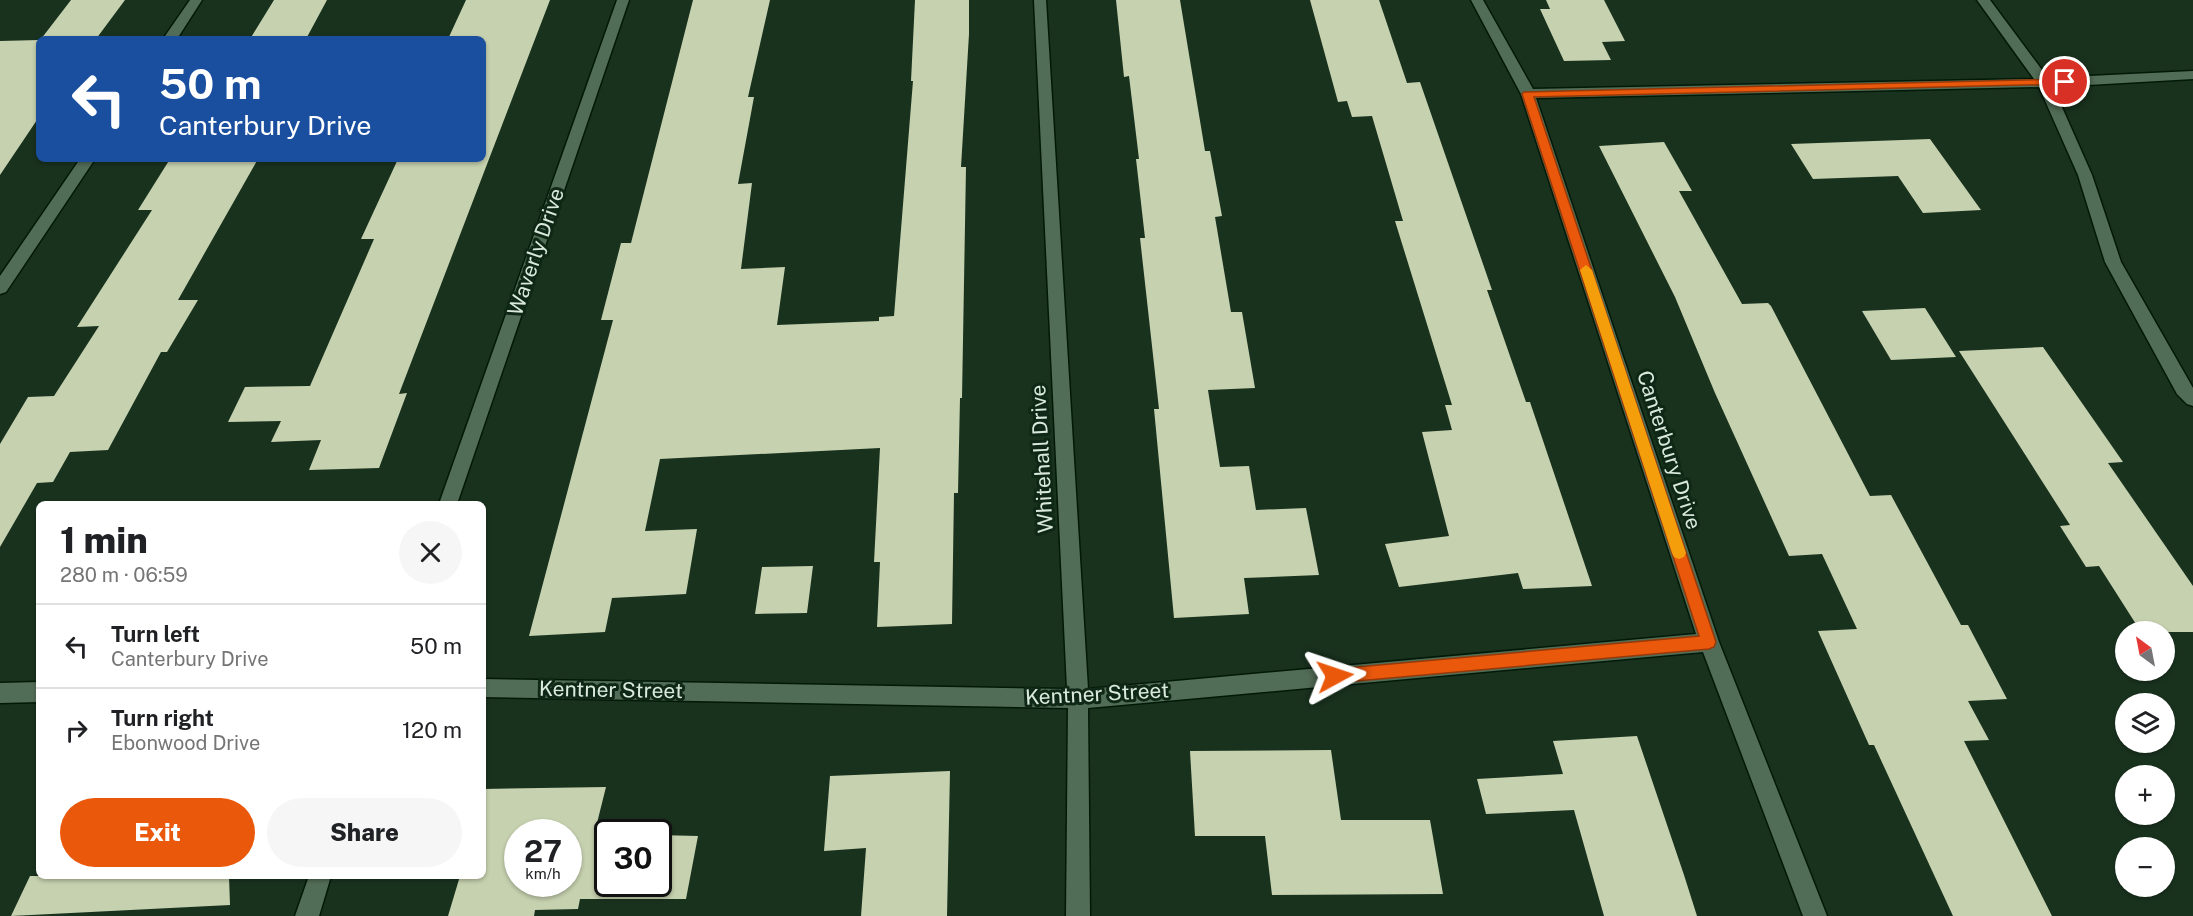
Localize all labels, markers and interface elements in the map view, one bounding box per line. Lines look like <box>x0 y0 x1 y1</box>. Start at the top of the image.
pin <box>2039 56 2090 107</box>
text: 50 m <box>159 59 262 108</box>
icon: left <box>60 60 138 138</box>
icon: arrive <box>2048 65 2081 98</box>
text: Canterbury Drive <box>159 109 372 141</box>
street label: Waverly Drive <box>502 185 569 319</box>
street label: Canterbury Drive <box>1632 367 1707 532</box>
street label: Whitehall Drive <box>1025 384 1058 534</box>
text: 1 min <box>60 519 148 561</box>
button: close <box>399 521 462 584</box>
text: 280 m · 06:59 <box>60 563 188 587</box>
text: Turn left <box>111 621 200 647</box>
north arrow <box>2115 621 2175 681</box>
map controls <box>2115 621 2175 897</box>
icon: left <box>60 630 93 663</box>
text: 50 m <box>410 633 462 659</box>
position arrow <box>1303 644 1367 708</box>
text: Canterbury Drive <box>111 647 269 671</box>
street label: Kentner Street <box>539 676 683 703</box>
street label: Kentner Street <box>1024 677 1170 710</box>
button: layers <box>2115 693 2175 753</box>
text: Turn right <box>111 705 214 731</box>
icon: right <box>60 714 93 747</box>
text: 120 m <box>402 717 462 743</box>
text: Ebonwood Drive <box>111 731 260 755</box>
button: + <box>2115 765 2175 825</box>
button: Exit <box>60 798 255 867</box>
button: Share <box>267 798 462 867</box>
speed limit sign: 30 <box>594 819 672 897</box>
text: 27 <box>524 833 562 869</box>
button: − <box>2115 837 2175 897</box>
text: km/h <box>525 865 561 882</box>

